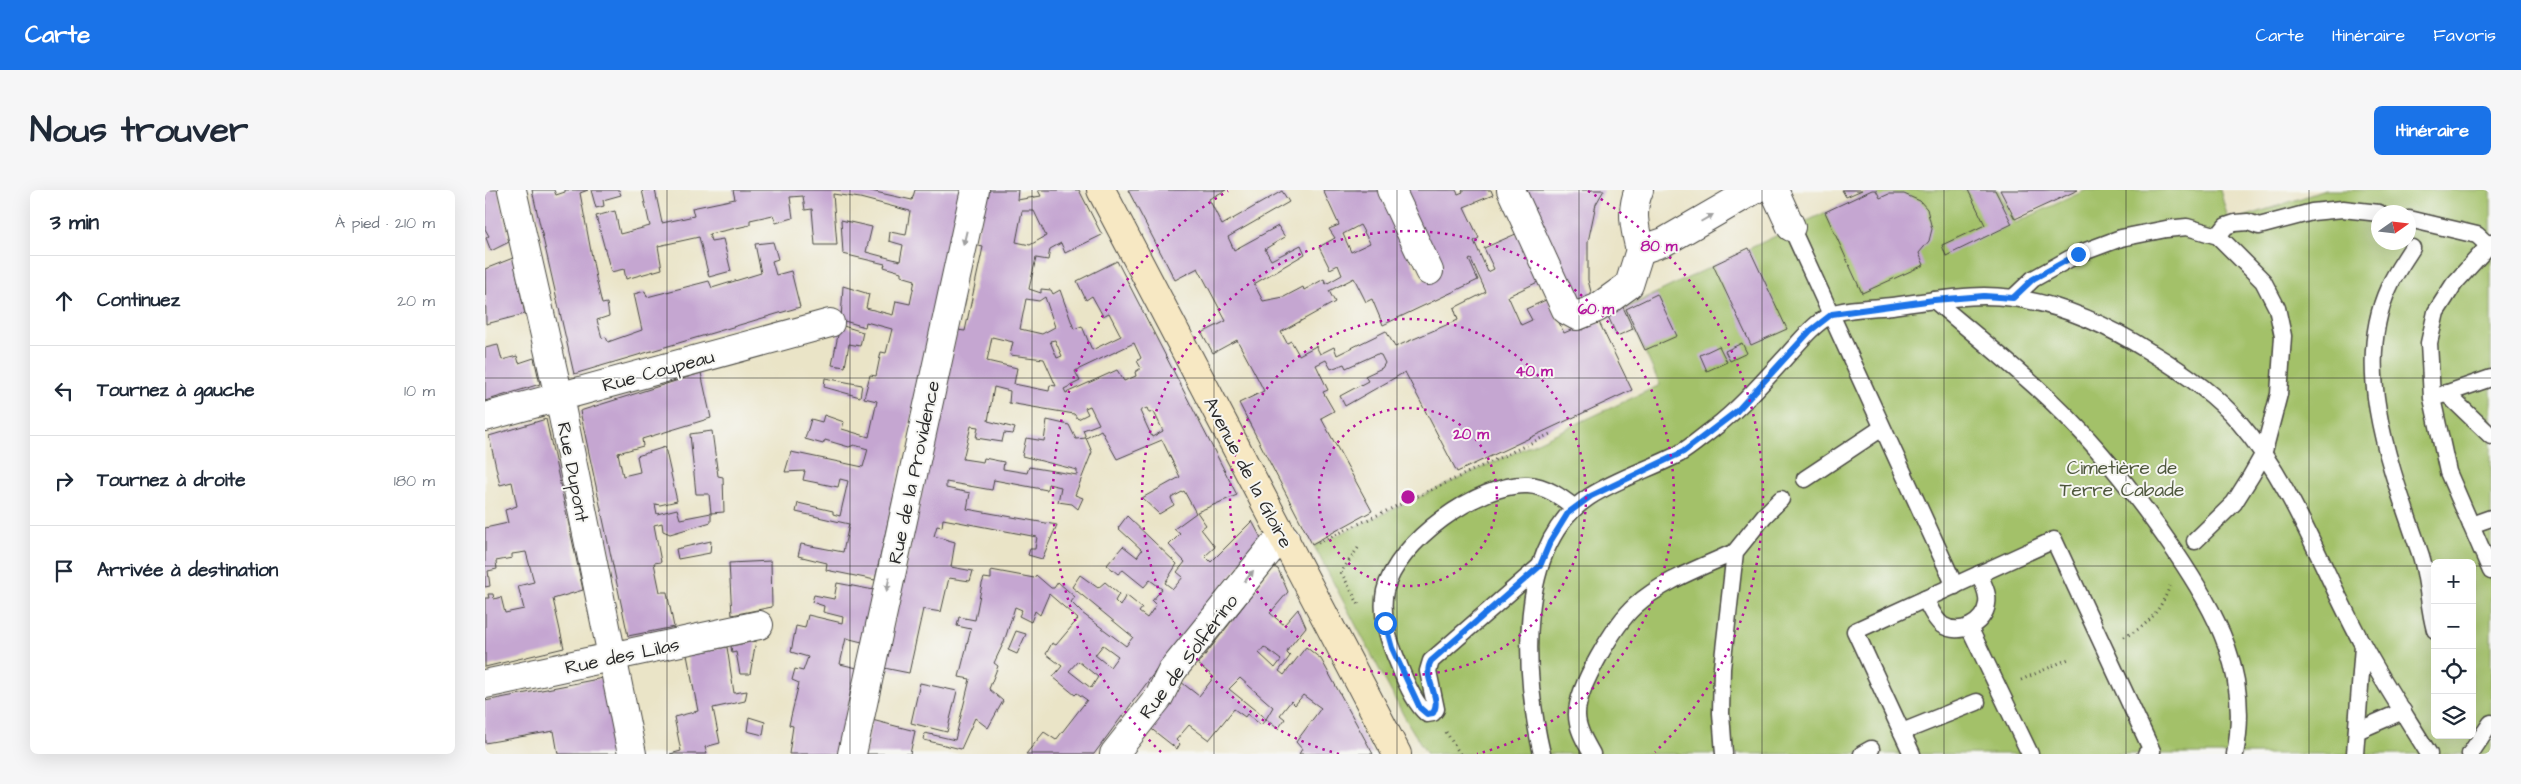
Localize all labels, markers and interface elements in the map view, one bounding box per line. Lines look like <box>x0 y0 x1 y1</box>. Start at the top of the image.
text: Carte <box>25 18 90 52</box>
text: Carte <box>2255 23 2304 48</box>
text: Itinéraire <box>2332 23 2405 48</box>
text: Favoris <box>2433 23 2496 48</box>
text: Nous trouver <box>30 106 248 155</box>
button: Itinéraire <box>2374 106 2491 155</box>
north arrow <box>2371 205 2416 250</box>
text: 3 min <box>50 208 99 237</box>
text: À pied · 210 m <box>335 212 435 234</box>
one-way arrow <box>1700 213 1713 222</box>
one-way arrow <box>961 230 969 245</box>
text: 80 m <box>1641 236 1678 257</box>
route end <box>2067 243 2090 266</box>
icon: ahead <box>50 287 78 315</box>
text: Continuez <box>97 287 180 314</box>
text: 20 m <box>397 290 435 312</box>
text: 60 m <box>1578 299 1615 320</box>
street label: Rue Coupeau <box>599 343 718 399</box>
text: 40 m <box>1515 361 1553 382</box>
icon: left <box>50 377 78 405</box>
text: Tournez à gauche <box>97 377 255 404</box>
street label: Rue de la Providence <box>882 378 947 566</box>
text: 10 m <box>404 380 435 402</box>
street label: Avenue de la Gloire <box>1196 392 1299 553</box>
street label: Rue Dupont <box>550 420 596 525</box>
text: 20 m <box>1452 424 1489 445</box>
park label: Cimetière de Terre Cabade <box>2060 455 2184 504</box>
icon: right <box>50 467 78 495</box>
text: Tournez à droite <box>97 467 245 494</box>
text: 180 m <box>394 470 435 492</box>
centre of rings <box>1399 488 1417 506</box>
icon: arrive <box>50 557 78 585</box>
text: Arrivée à destination <box>97 557 278 584</box>
map controls <box>2431 559 2476 739</box>
button: + <box>2431 559 2476 604</box>
one-way arrow <box>1243 570 1254 583</box>
one-way arrow <box>884 577 892 592</box>
street label: Rue de Solférino <box>1133 589 1245 725</box>
button: − <box>2431 604 2476 649</box>
route start <box>1374 612 1397 635</box>
street label: Rue des Lilas <box>563 631 682 682</box>
button: locate <box>2431 649 2476 694</box>
button: layers <box>2431 694 2476 739</box>

